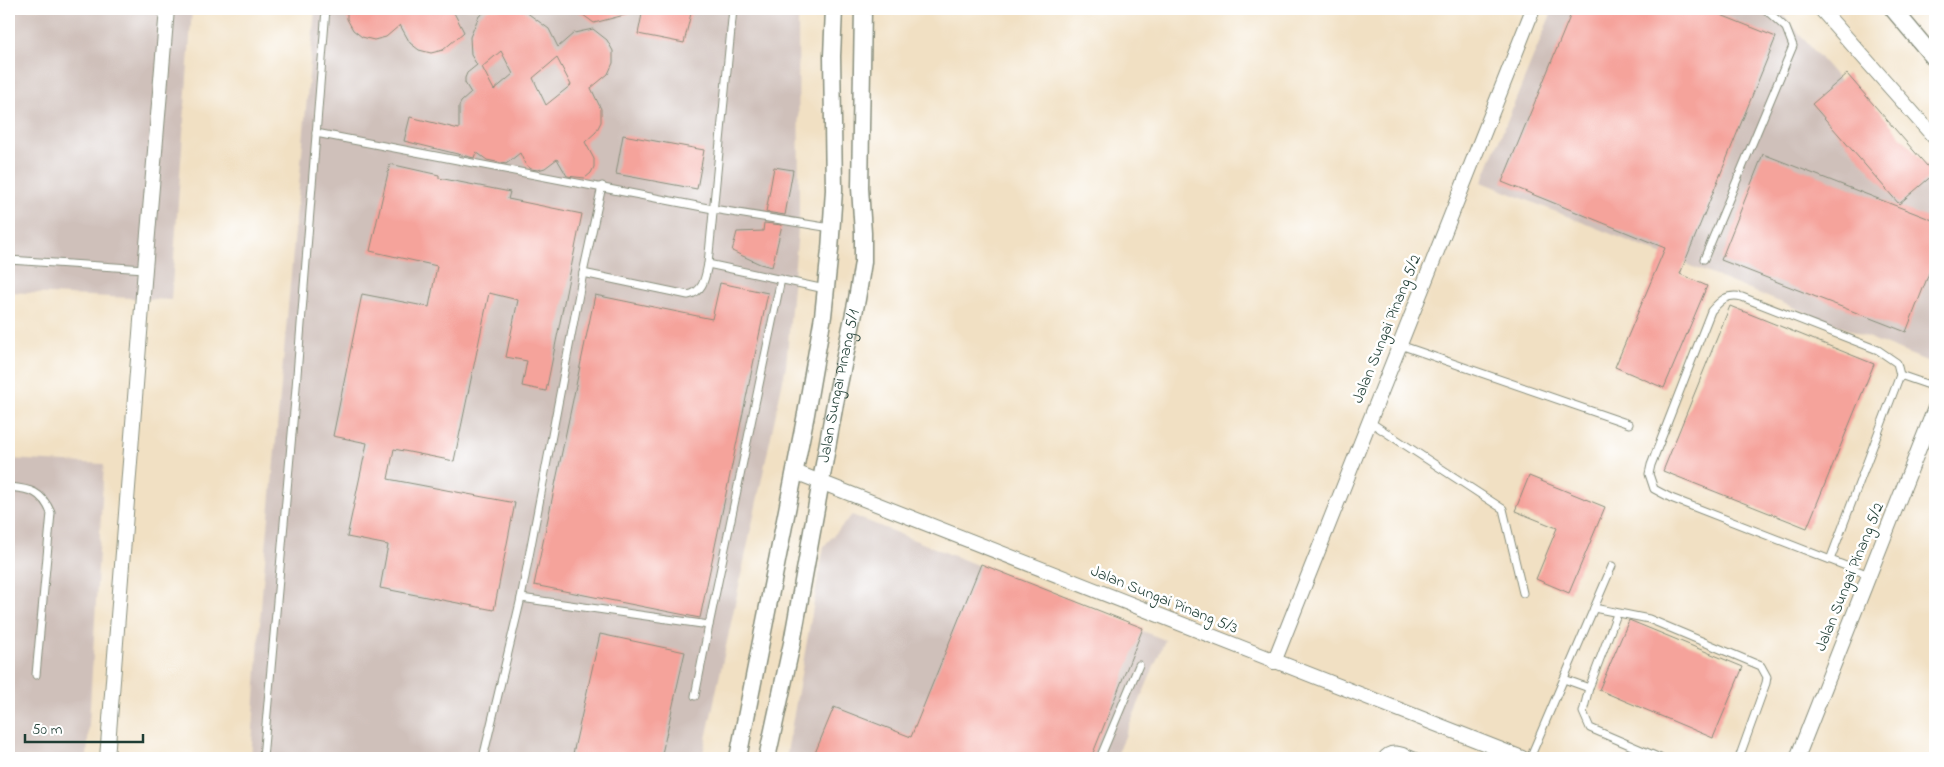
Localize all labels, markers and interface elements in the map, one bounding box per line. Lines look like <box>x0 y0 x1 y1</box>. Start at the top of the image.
street label: Jalan Sungai Pinang 5/2 <box>1346 251 1428 407</box>
street label: Jalan Sungai Pinang 5/1 <box>813 307 866 465</box>
street label: Jalan Sungai Pinang 5/2 <box>1809 499 1891 655</box>
street label: Jalan Sungai Pinang 5/3 <box>1087 559 1241 641</box>
scale bar <box>25 712 142 744</box>
text: 50 m <box>32 719 63 741</box>

